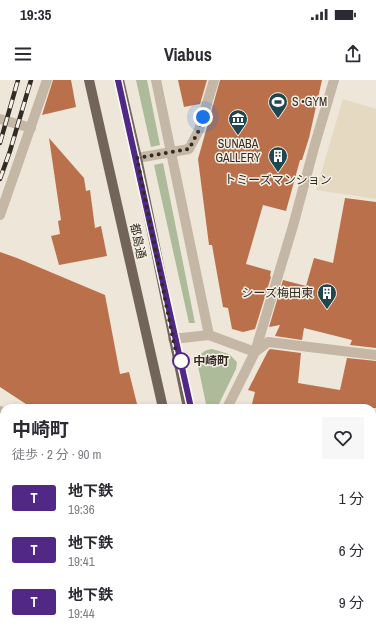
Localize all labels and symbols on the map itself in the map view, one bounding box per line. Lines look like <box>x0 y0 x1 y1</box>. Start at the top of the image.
sports icon: S •GYM <box>267 91 289 119</box>
place label: S •GYM <box>292 94 327 110</box>
your location <box>193 107 213 127</box>
museum icon: SUNABA GALLERY <box>227 108 249 136</box>
place label: SUNABA GALLERY <box>215 136 261 166</box>
building icon: トミーズマンション <box>267 145 289 173</box>
place label: トミーズマンション <box>224 172 332 188</box>
street label: 都島通 <box>126 222 150 260</box>
building icon: シーズ梅田東 <box>316 282 338 310</box>
place label: シーズ梅田東 <box>242 285 313 301</box>
marker: 中崎町 <box>172 352 190 370</box>
place label: 中崎町 <box>193 353 229 369</box>

